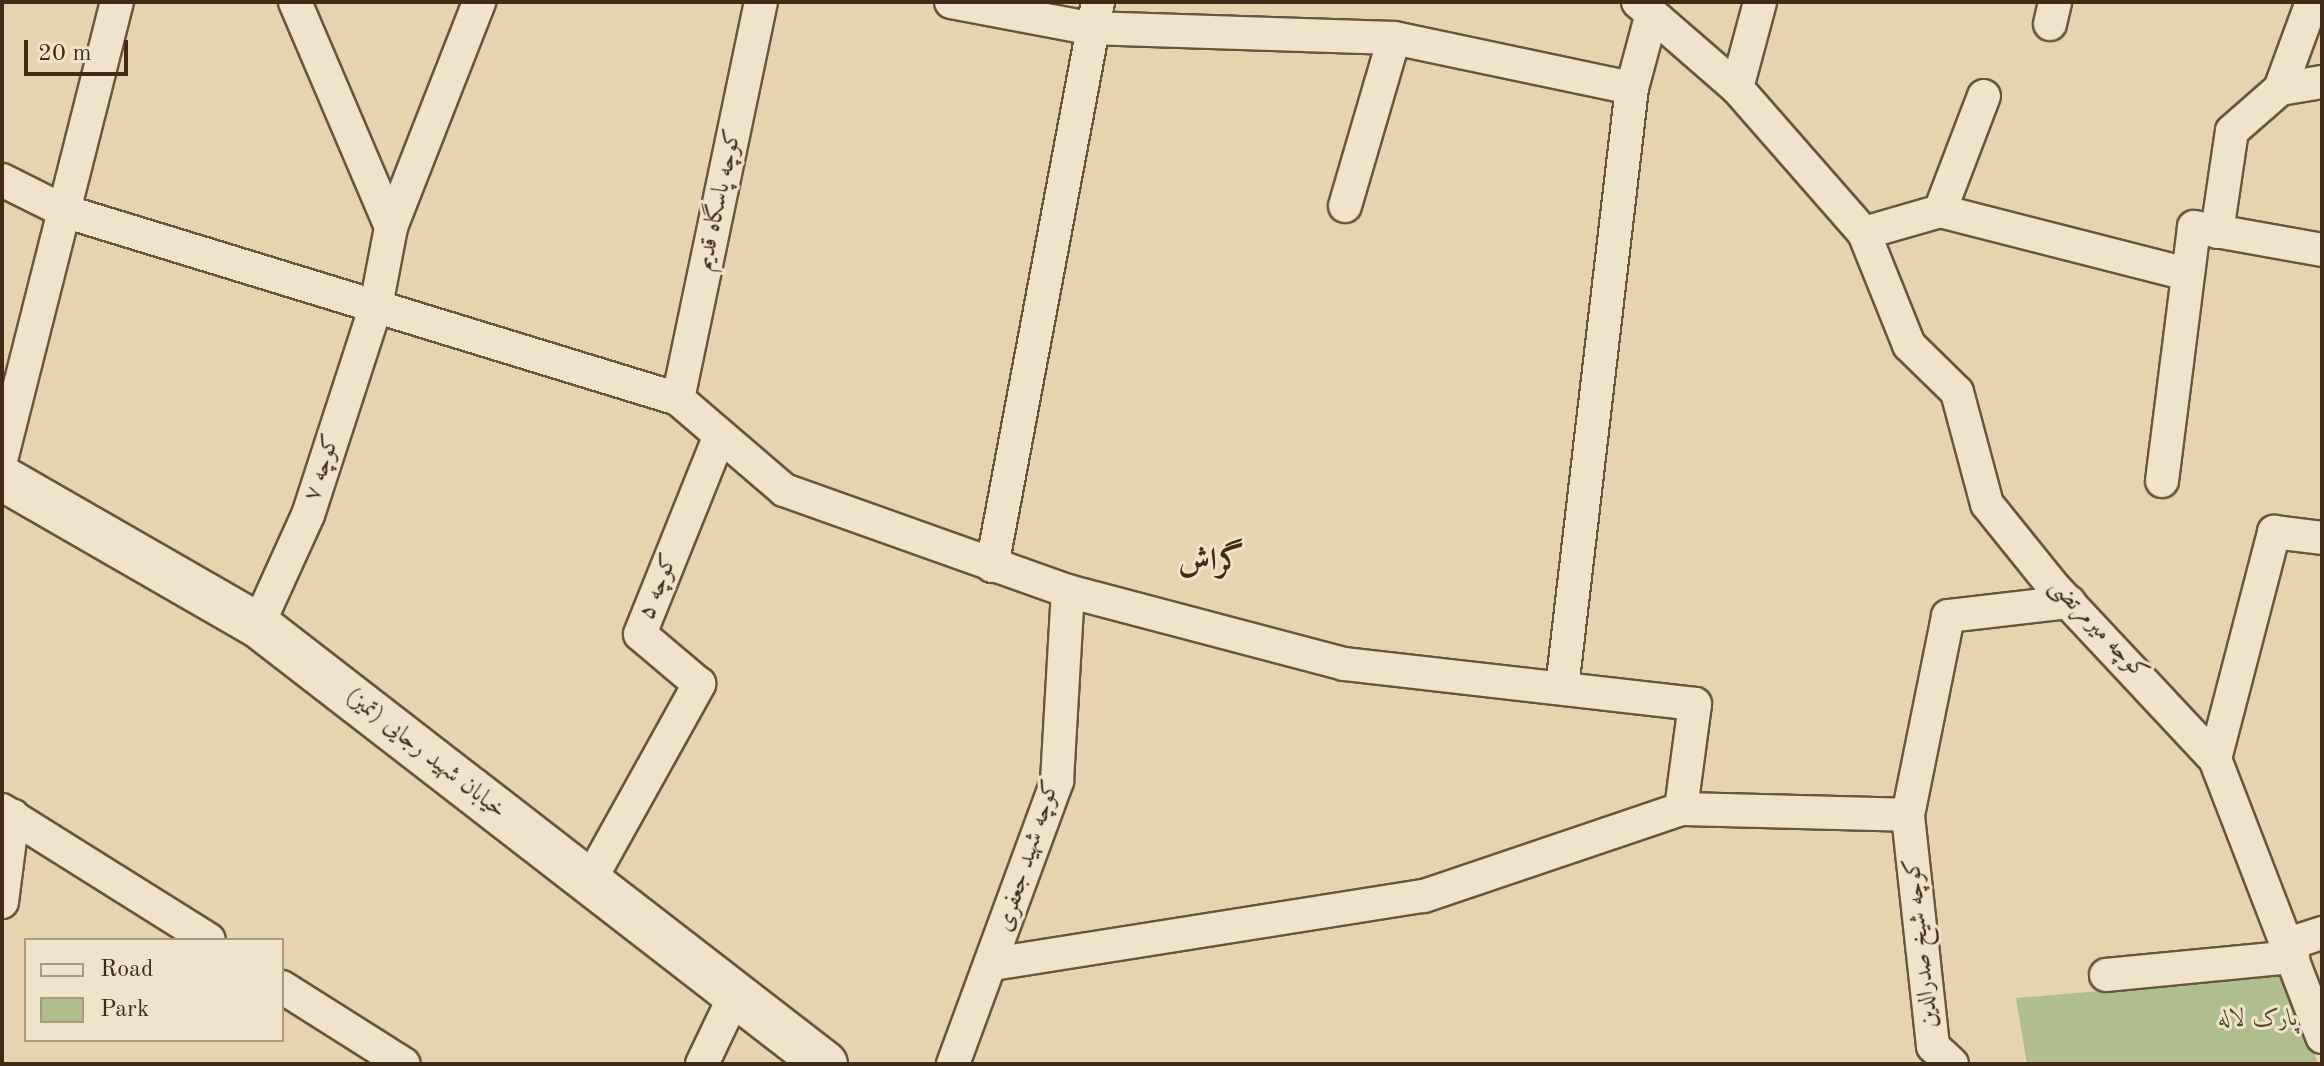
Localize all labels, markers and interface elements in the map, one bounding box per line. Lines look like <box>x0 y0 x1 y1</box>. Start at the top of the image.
scale bar <box>28 24 132 74</box>
text: 20 m <box>38 42 92 66</box>
street label: کوچه پاسگاه قدیم <box>691 127 749 273</box>
street label: کوچه ۷ <box>299 431 347 505</box>
district label: گراش <box>1178 543 1244 581</box>
street label: کوچه ۵ <box>633 550 685 624</box>
street label: کوچه میرمرتضی <box>2042 573 2154 687</box>
street label: خیابان شهید رجایی (تمیز) <box>339 682 511 826</box>
street label: کوچه شهید جعفری <box>991 777 1067 935</box>
street label: کوچه شیخ صدرالدین <box>1899 857 1945 1029</box>
legend <box>24 938 284 1042</box>
text: Road <box>100 958 153 982</box>
text: Park <box>100 998 149 1022</box>
park label: پارک لاله <box>2218 1006 2298 1034</box>

